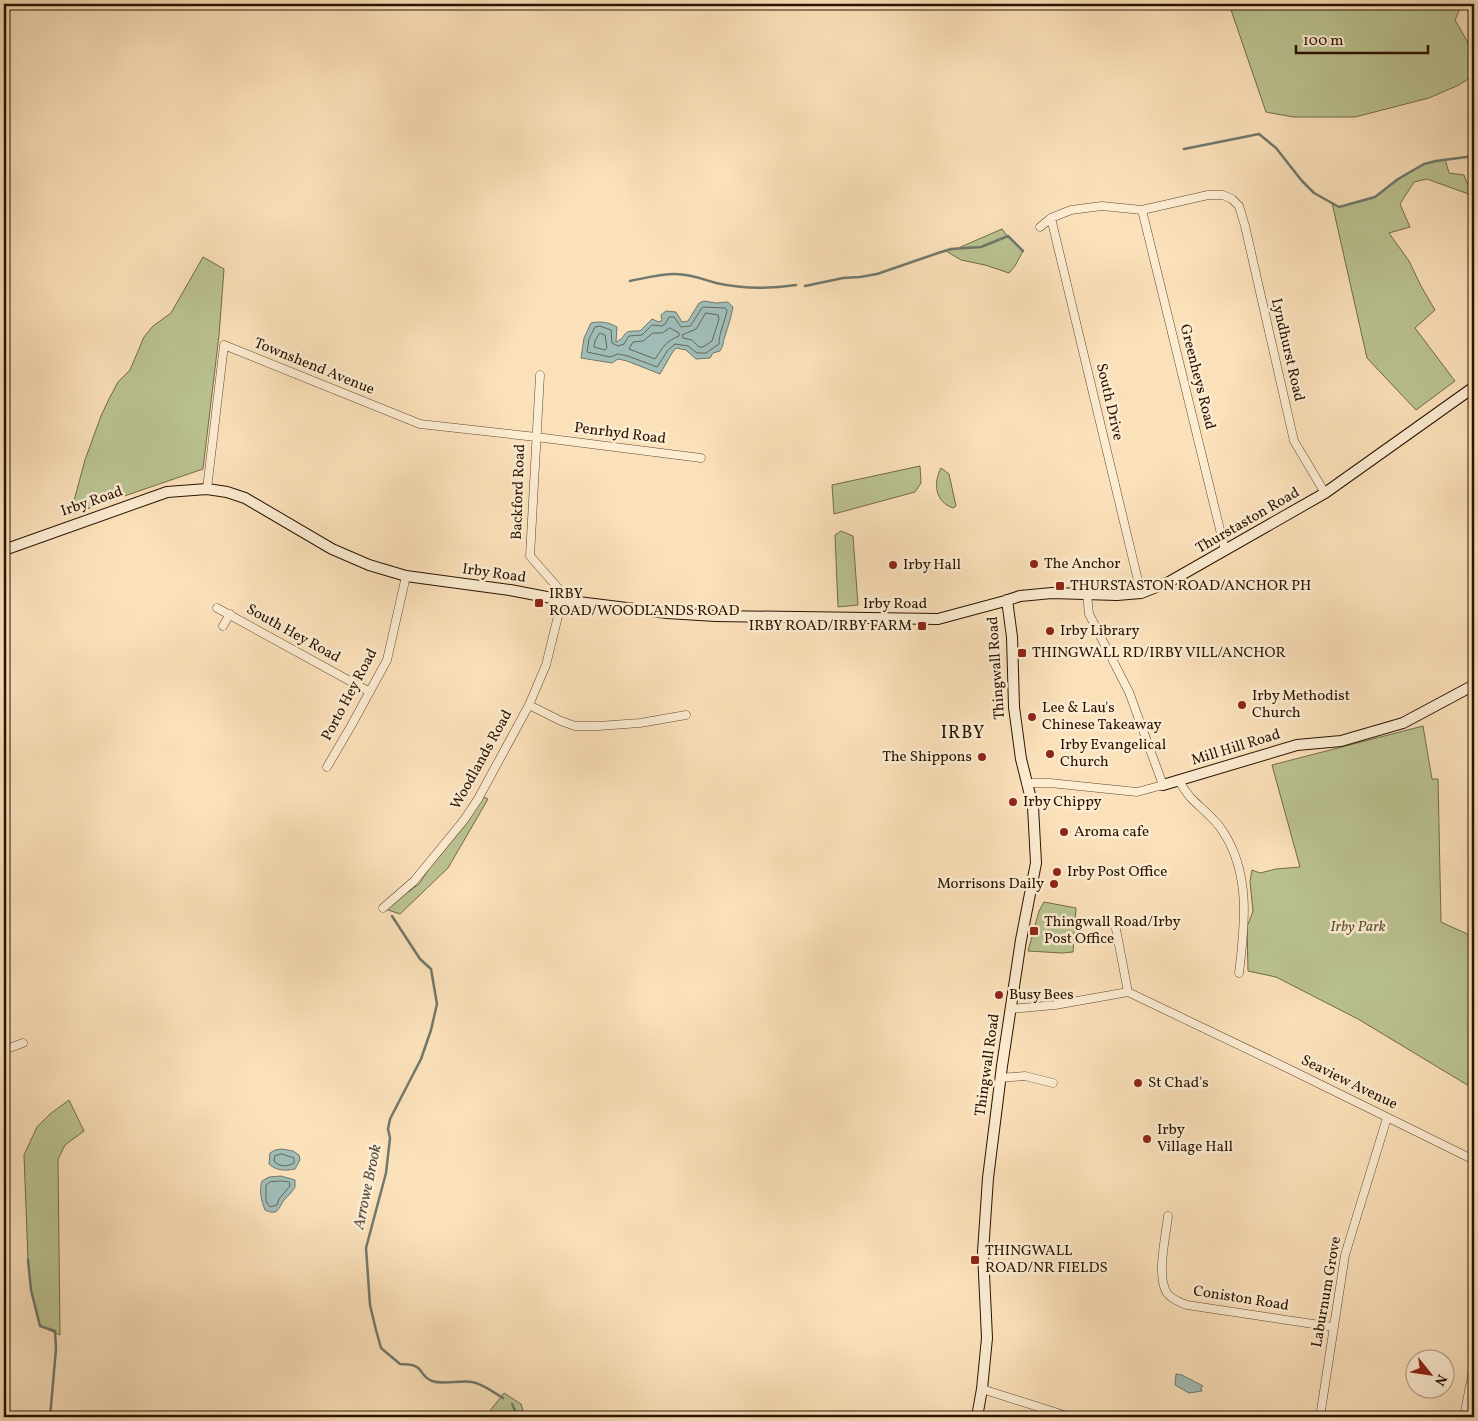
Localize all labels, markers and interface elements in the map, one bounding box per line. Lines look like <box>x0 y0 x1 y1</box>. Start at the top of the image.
scale bar <box>1296 22 1428 54</box>
text: 100 m <box>1303 31 1343 52</box>
street label: Lyndhurst Road <box>1265 296 1309 404</box>
street label: Greenheys Road <box>1174 322 1220 432</box>
street label: Townshend Avenue <box>251 333 377 401</box>
street label: South Drive <box>1090 361 1128 443</box>
street label: Penrhyd Road <box>573 418 667 450</box>
street label: Backford Road <box>507 444 531 540</box>
street label: Irby Road <box>58 482 126 522</box>
street label: Thurstaston Road <box>1192 483 1304 559</box>
place label: The Anchor <box>1044 554 1121 575</box>
place label: Irby Hall <box>903 555 961 576</box>
marker: The Anchor <box>1028 558 1040 570</box>
street label: Irby Road <box>461 559 527 589</box>
marker: Irby Hall <box>887 559 899 571</box>
place label: THURSTASTON ROAD/ANCHOR PH <box>1070 576 1311 597</box>
marker: THURSTASTON ROAD/ANCHOR PH <box>1054 580 1066 592</box>
place label: IRBY ROAD/WOODLANDS ROAD <box>549 584 739 622</box>
street label: Irby Road <box>863 594 927 615</box>
marker: IRBY ROAD/WOODLANDS ROAD <box>533 597 545 609</box>
street label: South Hey Road <box>242 599 344 669</box>
place label: IRBY ROAD/IRBY FARM <box>749 616 912 637</box>
street label: Thingwall Road <box>983 616 1011 720</box>
marker: IRBY ROAD/IRBY FARM <box>916 620 928 632</box>
place label: Irby Library <box>1060 621 1140 642</box>
marker: Irby Library <box>1044 625 1056 637</box>
place label: THINGWALL RD/IRBY VILL/ANCHOR <box>1032 643 1286 664</box>
street label: Porto Hey Road <box>317 645 383 745</box>
marker: THINGWALL RD/IRBY VILL/ANCHOR <box>1016 647 1028 659</box>
place label: Irby Methodist Church <box>1252 686 1350 724</box>
place label: Lee & Lau's Chinese Takeaway <box>1042 698 1162 736</box>
marker: Irby Methodist Church <box>1236 699 1248 711</box>
street label: Woodlands Road <box>446 706 518 814</box>
marker: Lee & Lau's Chinese Takeaway <box>1026 711 1038 723</box>
district label: IRBY <box>941 721 985 746</box>
street label: Mill Hill Road <box>1189 724 1283 772</box>
place label: Irby Evangelical Church <box>1060 735 1166 773</box>
place label: The Shippons <box>882 747 972 768</box>
marker: Irby Evangelical Church <box>1044 748 1056 760</box>
marker: The Shippons <box>976 751 988 763</box>
place label: Irby Chippy <box>1023 792 1102 813</box>
marker: Irby Chippy <box>1007 796 1019 808</box>
place label: Aroma cafe <box>1074 822 1149 843</box>
marker: Aroma cafe <box>1058 826 1070 838</box>
place label: Irby Post Office <box>1067 862 1167 883</box>
marker: Irby Post Office <box>1051 866 1063 878</box>
place label: Morrisons Daily <box>937 874 1044 895</box>
marker: Morrisons Daily <box>1048 878 1060 890</box>
place label: Thingwall Road/Irby Post Office <box>1044 912 1181 950</box>
park label: Irby Park <box>1330 917 1386 938</box>
marker: Thingwall Road/Irby Post Office <box>1028 925 1040 937</box>
place label: Busy Bees <box>1009 985 1074 1006</box>
marker: Busy Bees <box>993 989 1005 1001</box>
street label: Thingwall Road <box>970 1012 1006 1118</box>
street label: Seaview Avenue <box>1297 1051 1401 1115</box>
place label: St Chad's <box>1148 1073 1209 1094</box>
marker: St Chad's <box>1132 1077 1144 1089</box>
place label: Irby Village Hall <box>1157 1120 1233 1158</box>
marker: Irby Village Hall <box>1141 1133 1153 1145</box>
water label: Arrowe Brook <box>348 1142 388 1232</box>
street label: Laburnum Grove <box>1307 1235 1347 1349</box>
place label: THINGWALL ROAD/NR FIELDS <box>985 1241 1108 1279</box>
marker: THINGWALL ROAD/NR FIELDS <box>969 1254 981 1266</box>
street label: Coniston Road <box>1192 1281 1290 1317</box>
north arrow <box>1406 1348 1456 1398</box>
text: N <box>1429 1371 1451 1389</box>

